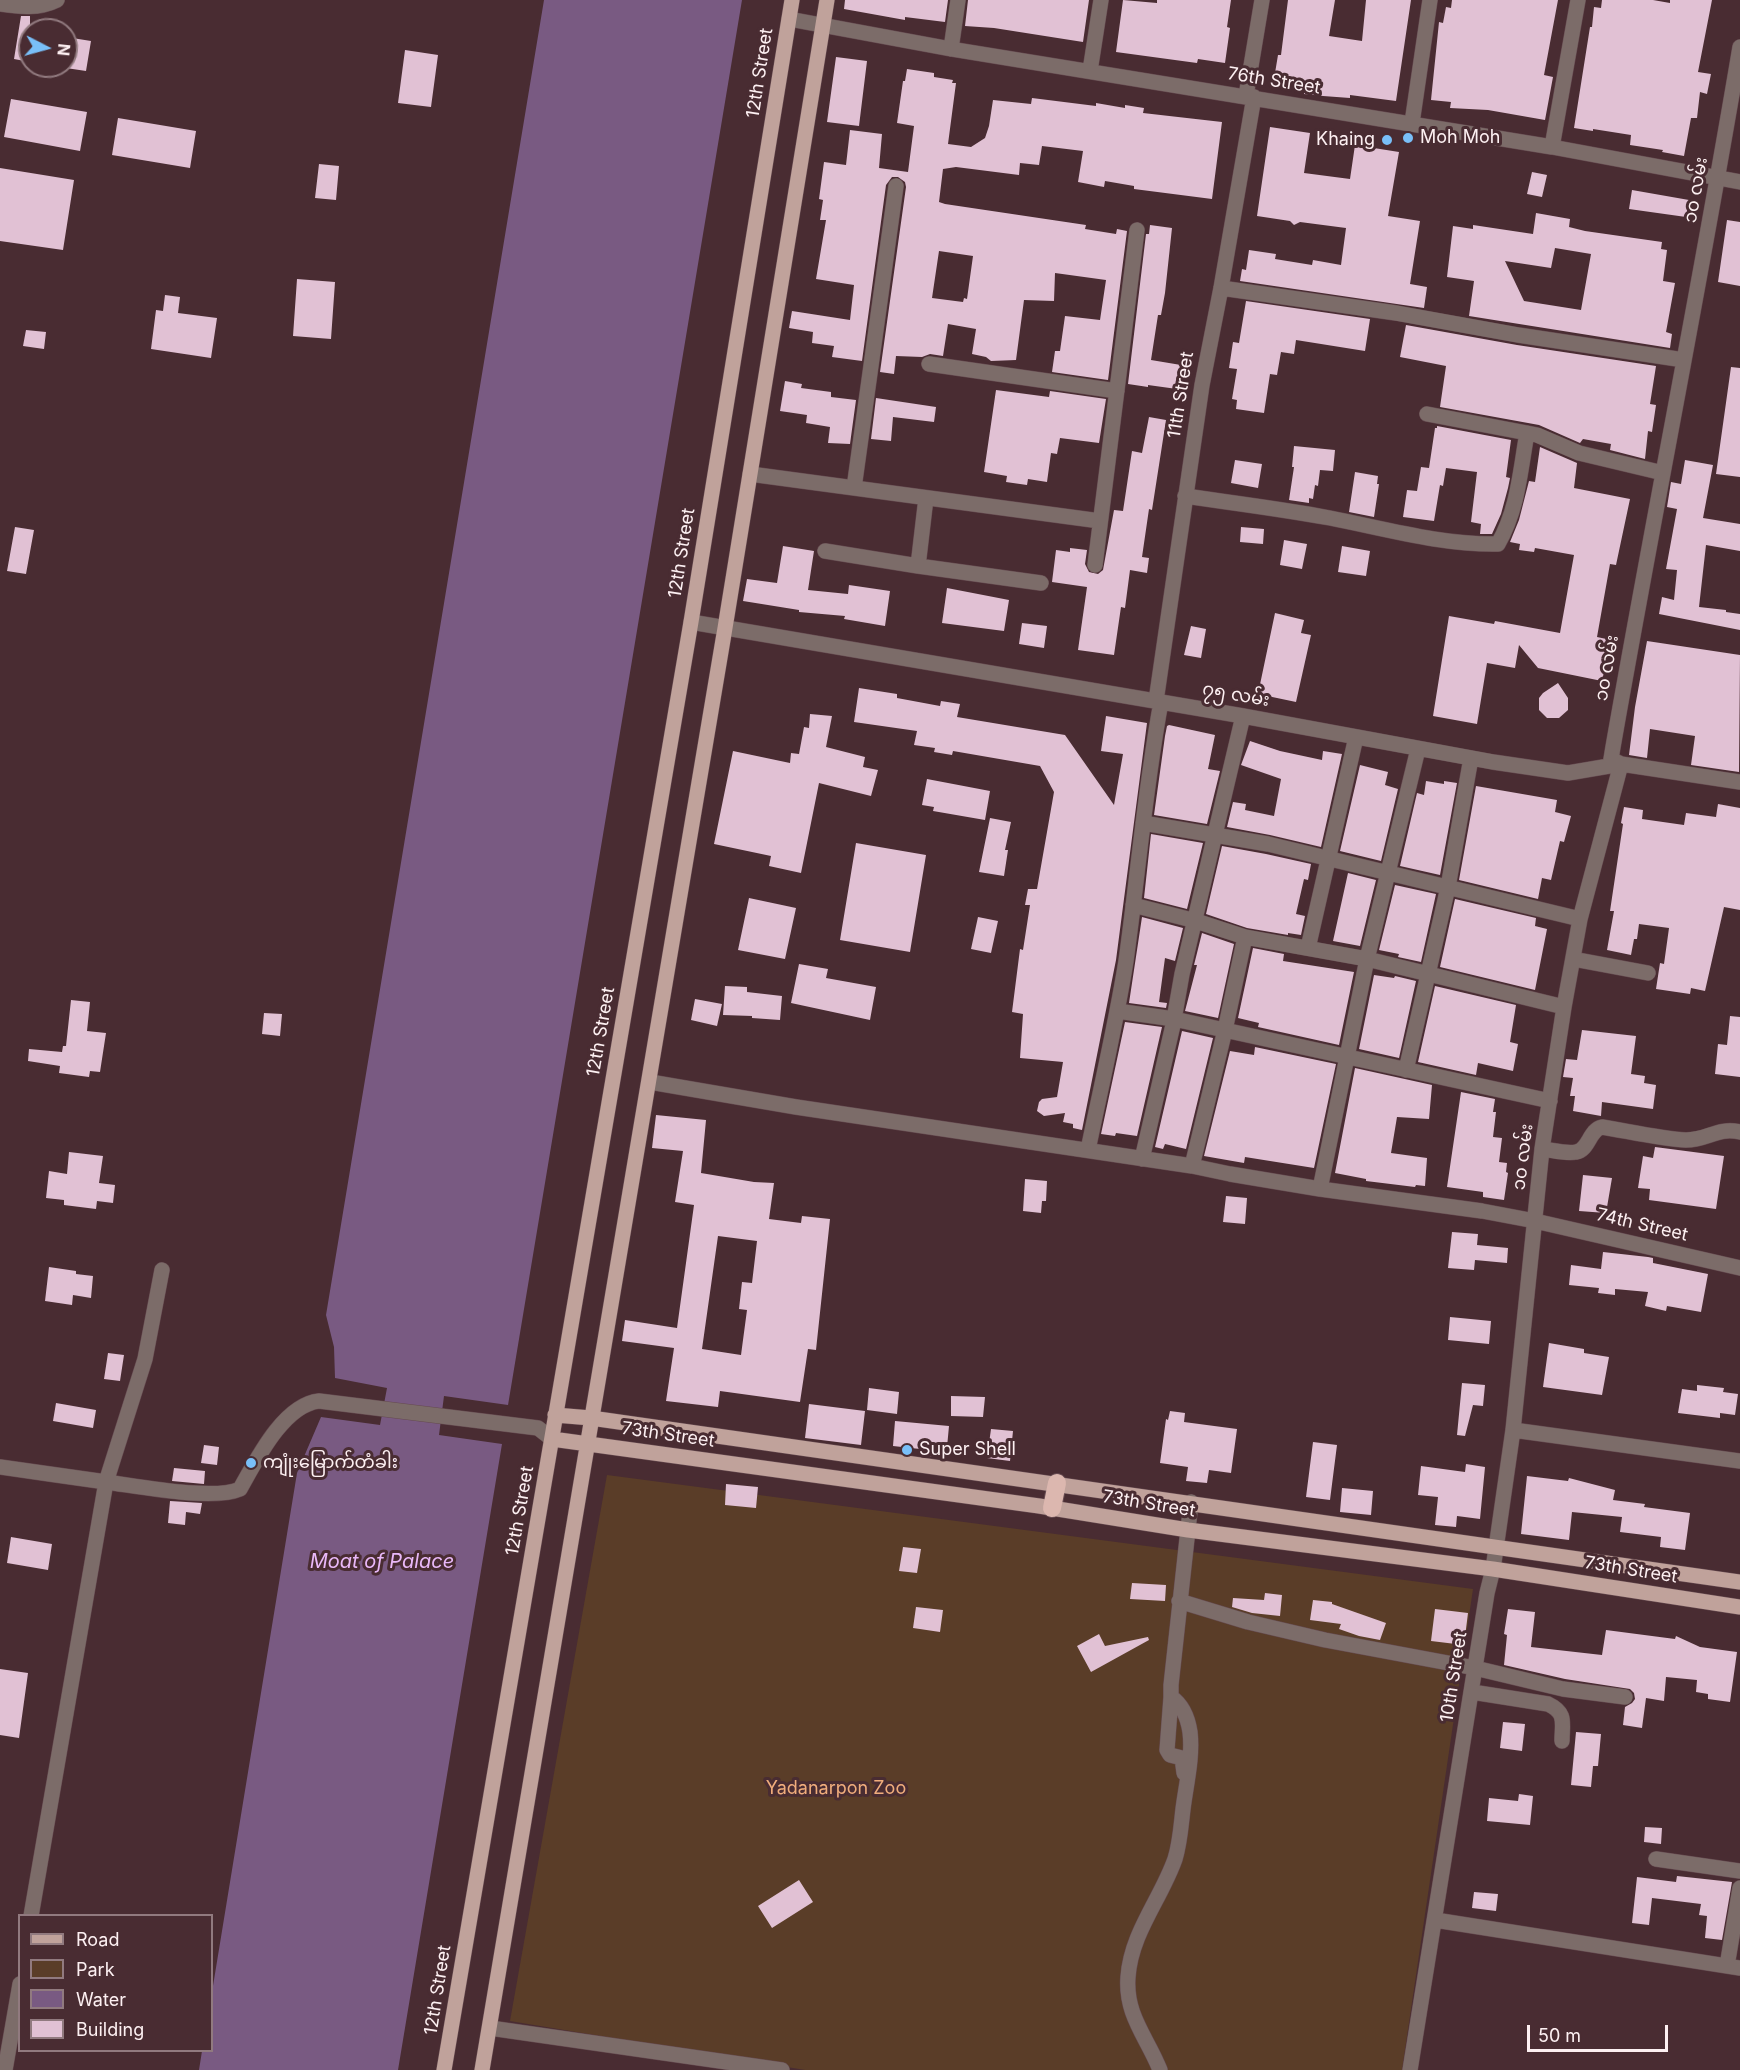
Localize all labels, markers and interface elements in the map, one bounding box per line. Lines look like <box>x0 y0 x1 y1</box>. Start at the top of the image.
north arrow <box>18 18 78 78</box>
street label: 12th Street <box>742 27 778 119</box>
text: N <box>53 43 74 57</box>
street label: 76th Street <box>1226 63 1322 99</box>
place label: Moh Moh <box>1420 127 1500 149</box>
place label: Khaing <box>1316 129 1375 151</box>
marker: Moh Moh <box>1401 131 1415 145</box>
marker: Khaing <box>1380 133 1394 147</box>
street label: ၁၀ လမ်း <box>1680 155 1712 225</box>
street label: 11th Street <box>1164 350 1198 440</box>
street label: 12th Street <box>664 507 700 599</box>
street label: ၁၀ လမ်း <box>1591 633 1623 703</box>
street label: ၇၅ လမ်း <box>1201 679 1271 711</box>
street label: 12th Street <box>582 985 620 1079</box>
street label: ၁၀ လမ်း <box>1508 1123 1538 1191</box>
street label: 74th Street <box>1594 1204 1690 1246</box>
street label: 73th Street <box>620 1418 716 1452</box>
place label: Super Shell <box>919 1439 1016 1461</box>
marker: Super Shell <box>900 1443 914 1457</box>
place label: ကျုံးမြောက်တံခါး <box>263 1452 398 1474</box>
marker: ကျုံးမြောက်တံခါး <box>244 1456 258 1470</box>
street label: 12th Street <box>501 1464 539 1558</box>
street label: 73th Street <box>1101 1486 1197 1522</box>
water label: Moat of Palace <box>310 1550 454 1574</box>
street label: 73th Street <box>1583 1552 1679 1588</box>
street label: 10th Street <box>1436 1630 1472 1724</box>
park label: Yadanarpon Zoo <box>766 1778 906 1800</box>
legend <box>18 1914 213 2052</box>
text: Road <box>76 1929 119 1950</box>
street label: 12th Street <box>420 1944 456 2036</box>
text: Park <box>76 1959 115 1980</box>
text: Water <box>76 1989 126 2010</box>
scale bar <box>1530 2013 1671 2051</box>
text: Building <box>76 2019 144 2040</box>
text: 50 m <box>1538 2025 1581 2046</box>

